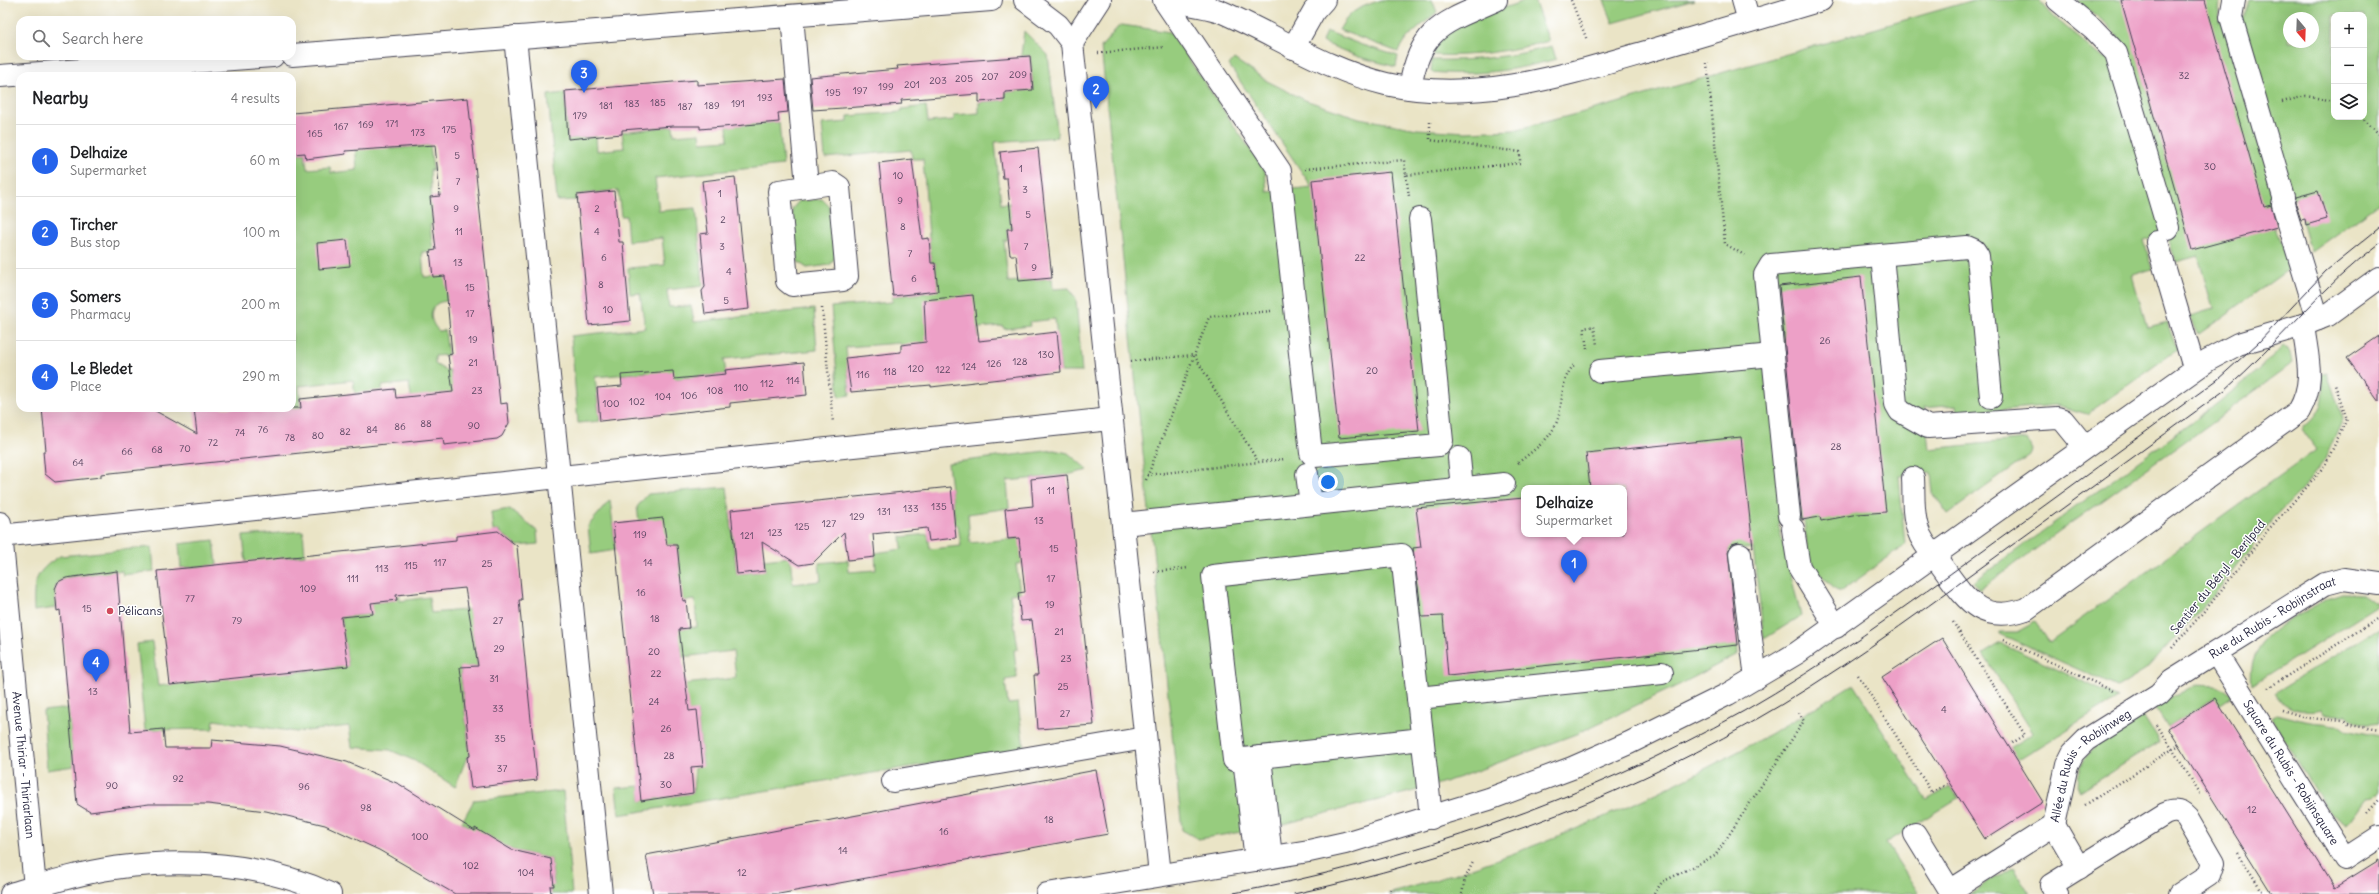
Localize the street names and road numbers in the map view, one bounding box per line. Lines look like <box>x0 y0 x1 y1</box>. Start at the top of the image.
street label: Sentier du Béryl - Berilpad <box>2167 517 2268 637</box>
street label: Rue du Rubis - Robijnstraat <box>2206 573 2337 662</box>
street label: Avenue Thiriar - Thiriarlaan <box>9 691 38 839</box>
street label: Square du Rubis - Robijnsquare <box>2240 697 2342 848</box>
street label: Allée du Rubis - Robijnweg <box>2047 706 2133 824</box>

